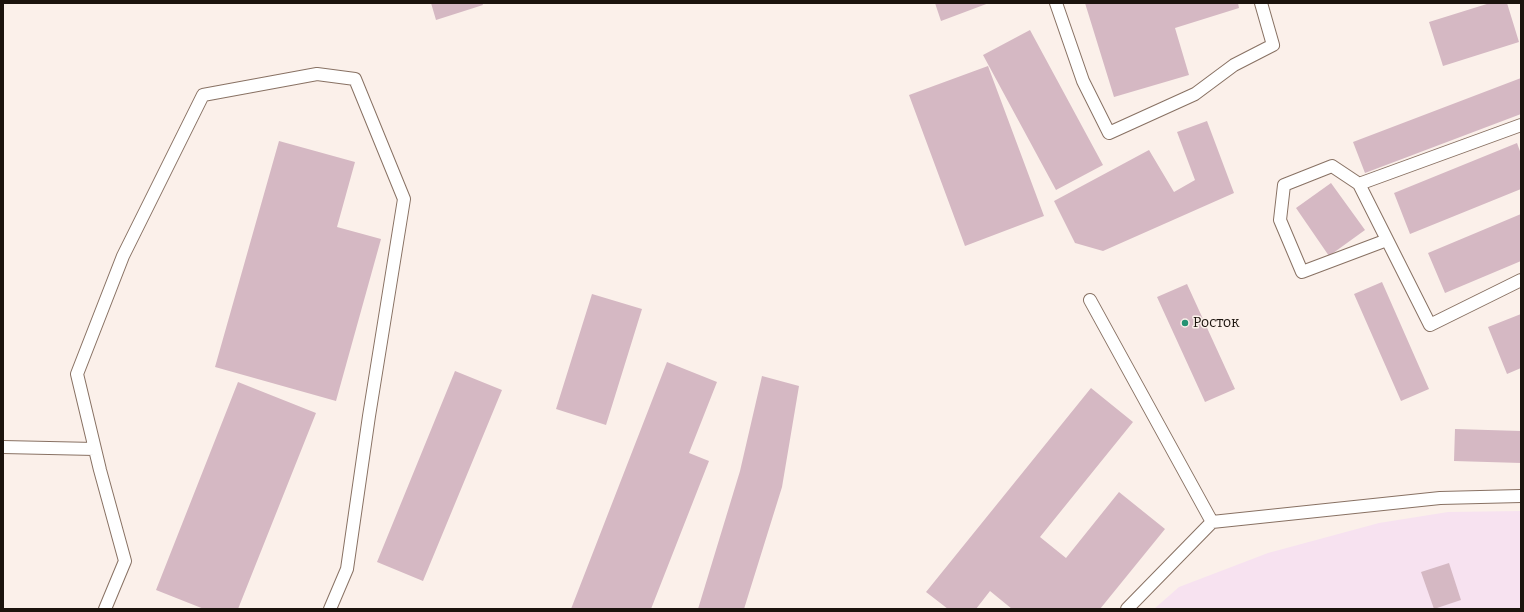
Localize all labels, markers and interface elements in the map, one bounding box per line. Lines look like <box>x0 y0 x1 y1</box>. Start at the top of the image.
place label: Росток <box>1193 315 1239 331</box>
marker: Росток <box>1180 318 1190 328</box>

